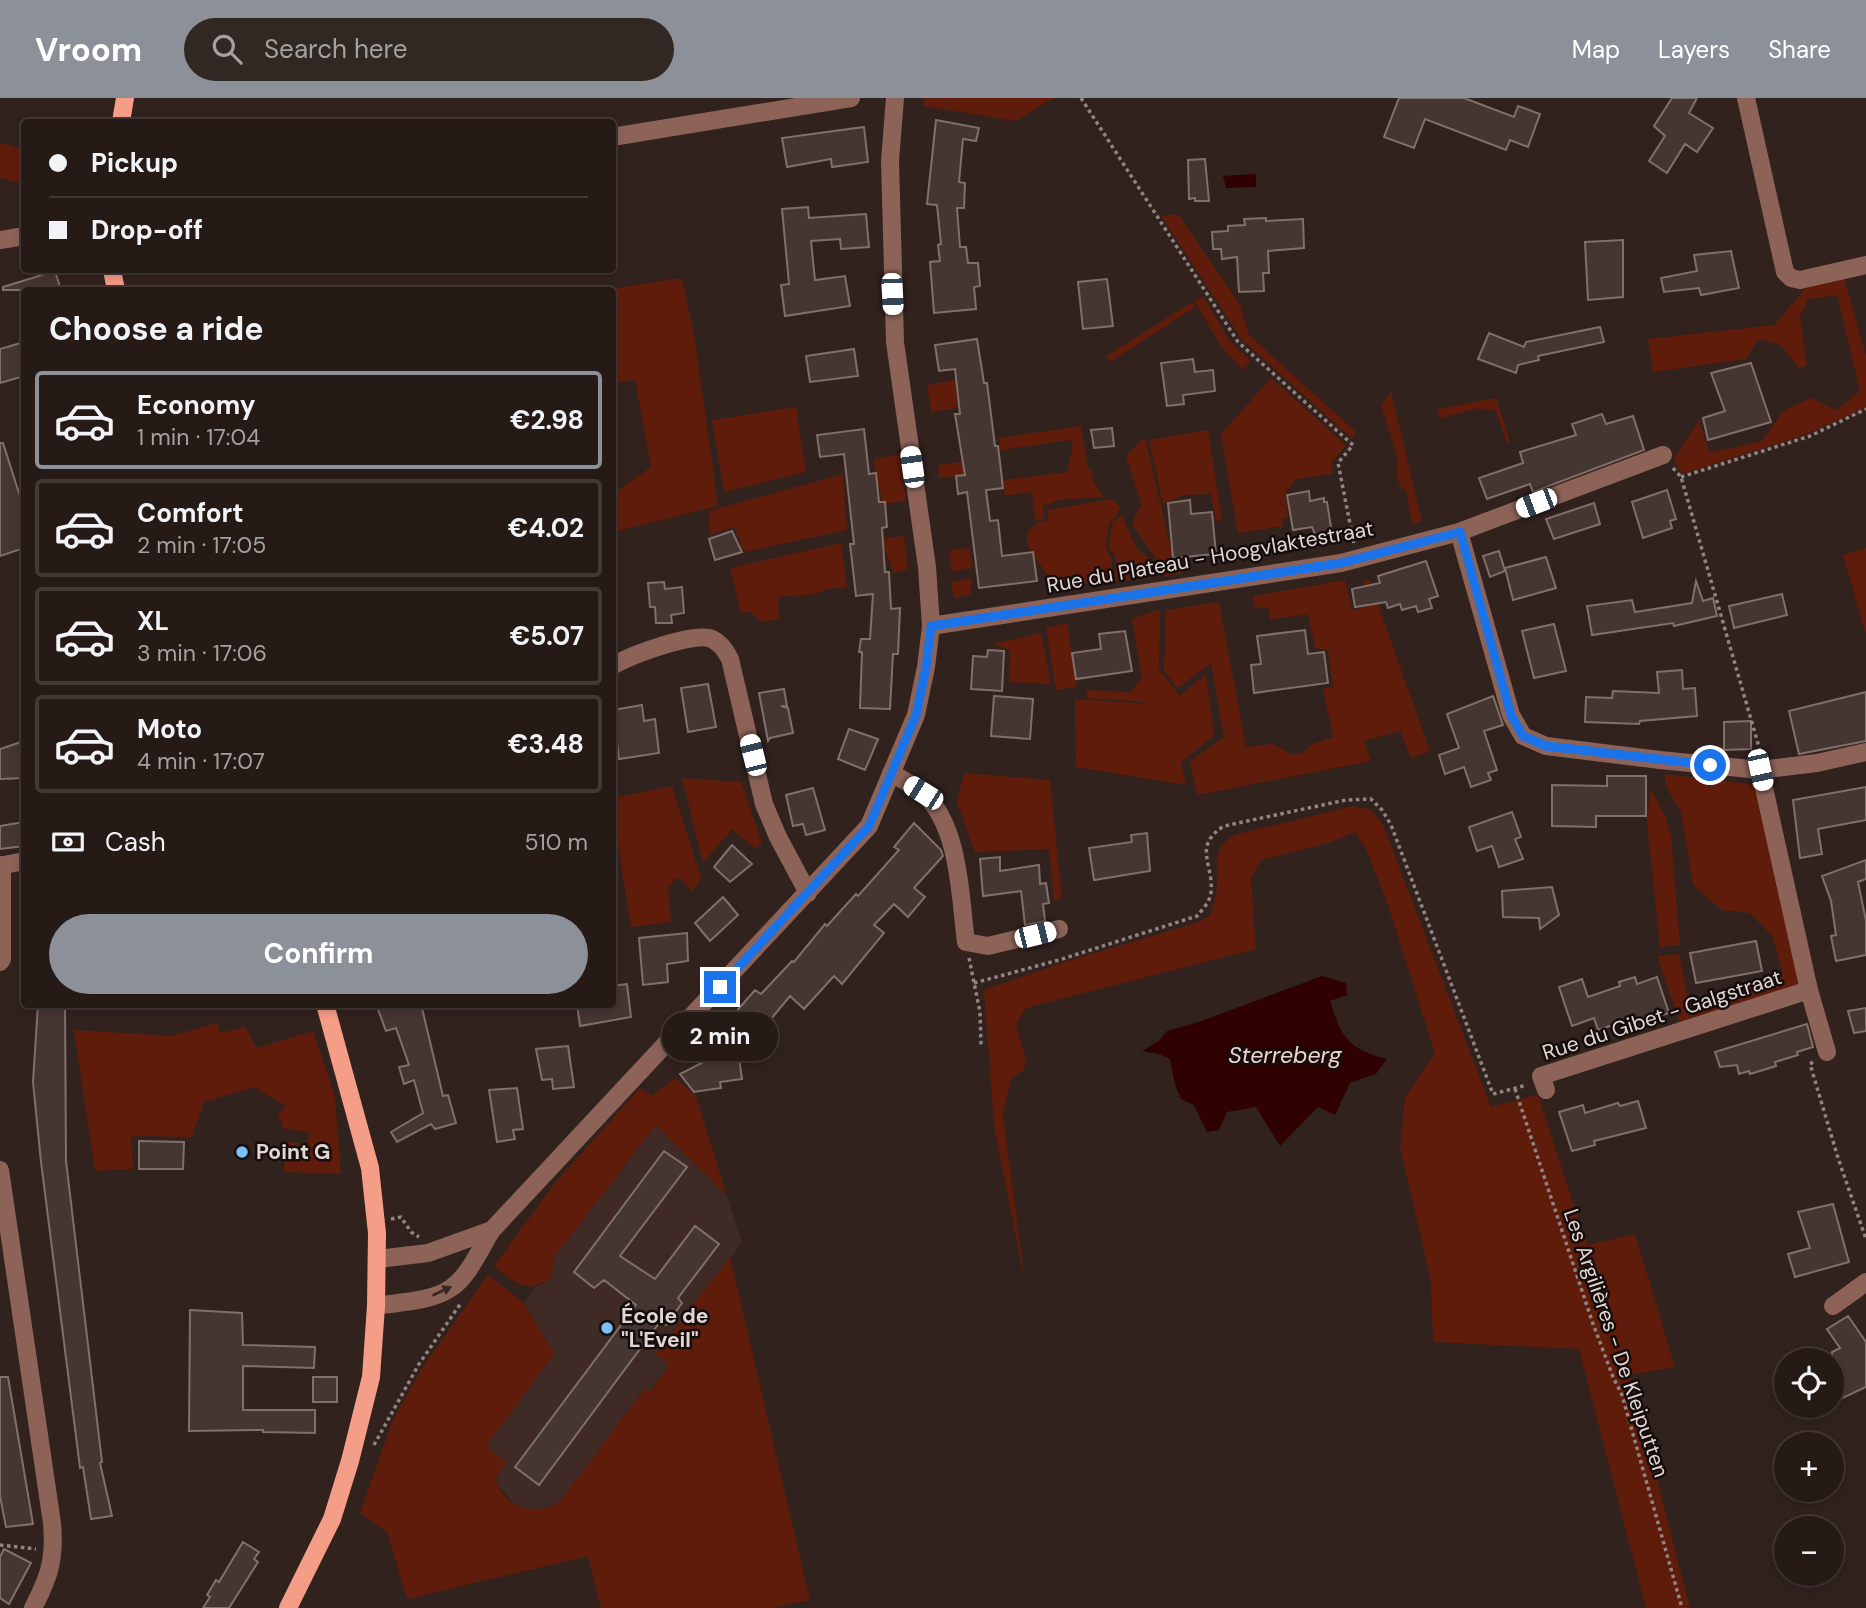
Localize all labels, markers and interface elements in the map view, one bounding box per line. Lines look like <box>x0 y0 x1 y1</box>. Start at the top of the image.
search box <box>184 18 674 81</box>
text: Vroom <box>35 28 142 71</box>
icon: search <box>208 30 246 68</box>
text: Search here <box>264 32 408 66</box>
text: Map <box>1572 34 1620 65</box>
text: Layers <box>1658 34 1730 65</box>
text: Share <box>1768 34 1831 65</box>
text: Pickup <box>91 146 178 180</box>
text: Drop-off <box>91 213 203 247</box>
car <box>881 272 904 316</box>
text: Choose a ride <box>49 308 264 350</box>
text: Economy <box>137 388 255 422</box>
icon: car <box>53 389 116 452</box>
text: €2.98 <box>510 403 584 437</box>
text: 1 min · 17:04 <box>137 422 260 452</box>
car <box>899 445 926 489</box>
car <box>1513 486 1560 520</box>
text: Comfort <box>137 496 243 530</box>
icon: car <box>53 497 116 560</box>
text: €4.02 <box>508 511 584 545</box>
street label: Rue du Plateau - Hoogvlaktestraat <box>1044 514 1376 600</box>
text: 2 min · 17:05 <box>137 530 266 560</box>
text: XL <box>137 604 169 638</box>
icon: car <box>53 605 116 668</box>
text: €5.07 <box>510 619 584 653</box>
text: 3 min · 17:06 <box>137 638 267 668</box>
text: Moto <box>137 712 202 746</box>
icon: car <box>53 713 116 776</box>
text: €3.48 <box>508 727 584 761</box>
car <box>738 732 769 778</box>
text: 4 min · 17:07 <box>137 746 265 776</box>
car <box>1746 747 1775 793</box>
route start <box>1694 749 1726 781</box>
car <box>900 773 947 813</box>
icon: cash <box>49 823 87 861</box>
text: Cash <box>105 825 166 859</box>
text: 510 m <box>524 827 588 857</box>
button: Confirm <box>49 914 588 994</box>
car <box>1013 920 1058 950</box>
street label: Rue du Gibet - Galgstraat <box>1539 963 1785 1067</box>
route end <box>704 971 736 1003</box>
callout: 2 min <box>662 1012 778 1060</box>
text: 2 min <box>690 1021 750 1051</box>
water label: Sterreberg <box>1228 1040 1343 1070</box>
place label: Point G <box>256 1138 330 1166</box>
marker: Point G <box>234 1144 250 1160</box>
street label: Les Argilières - De Kleiputten <box>1557 1205 1675 1481</box>
one-way arrow <box>432 1285 452 1297</box>
place label: École de "L'Eveil" <box>621 1302 708 1354</box>
marker: École de "L'Eveil" <box>599 1320 615 1336</box>
map controls <box>1774 1348 1844 1586</box>
button: locate <box>1774 1348 1844 1418</box>
button: + <box>1774 1432 1844 1502</box>
button: − <box>1774 1516 1844 1586</box>

